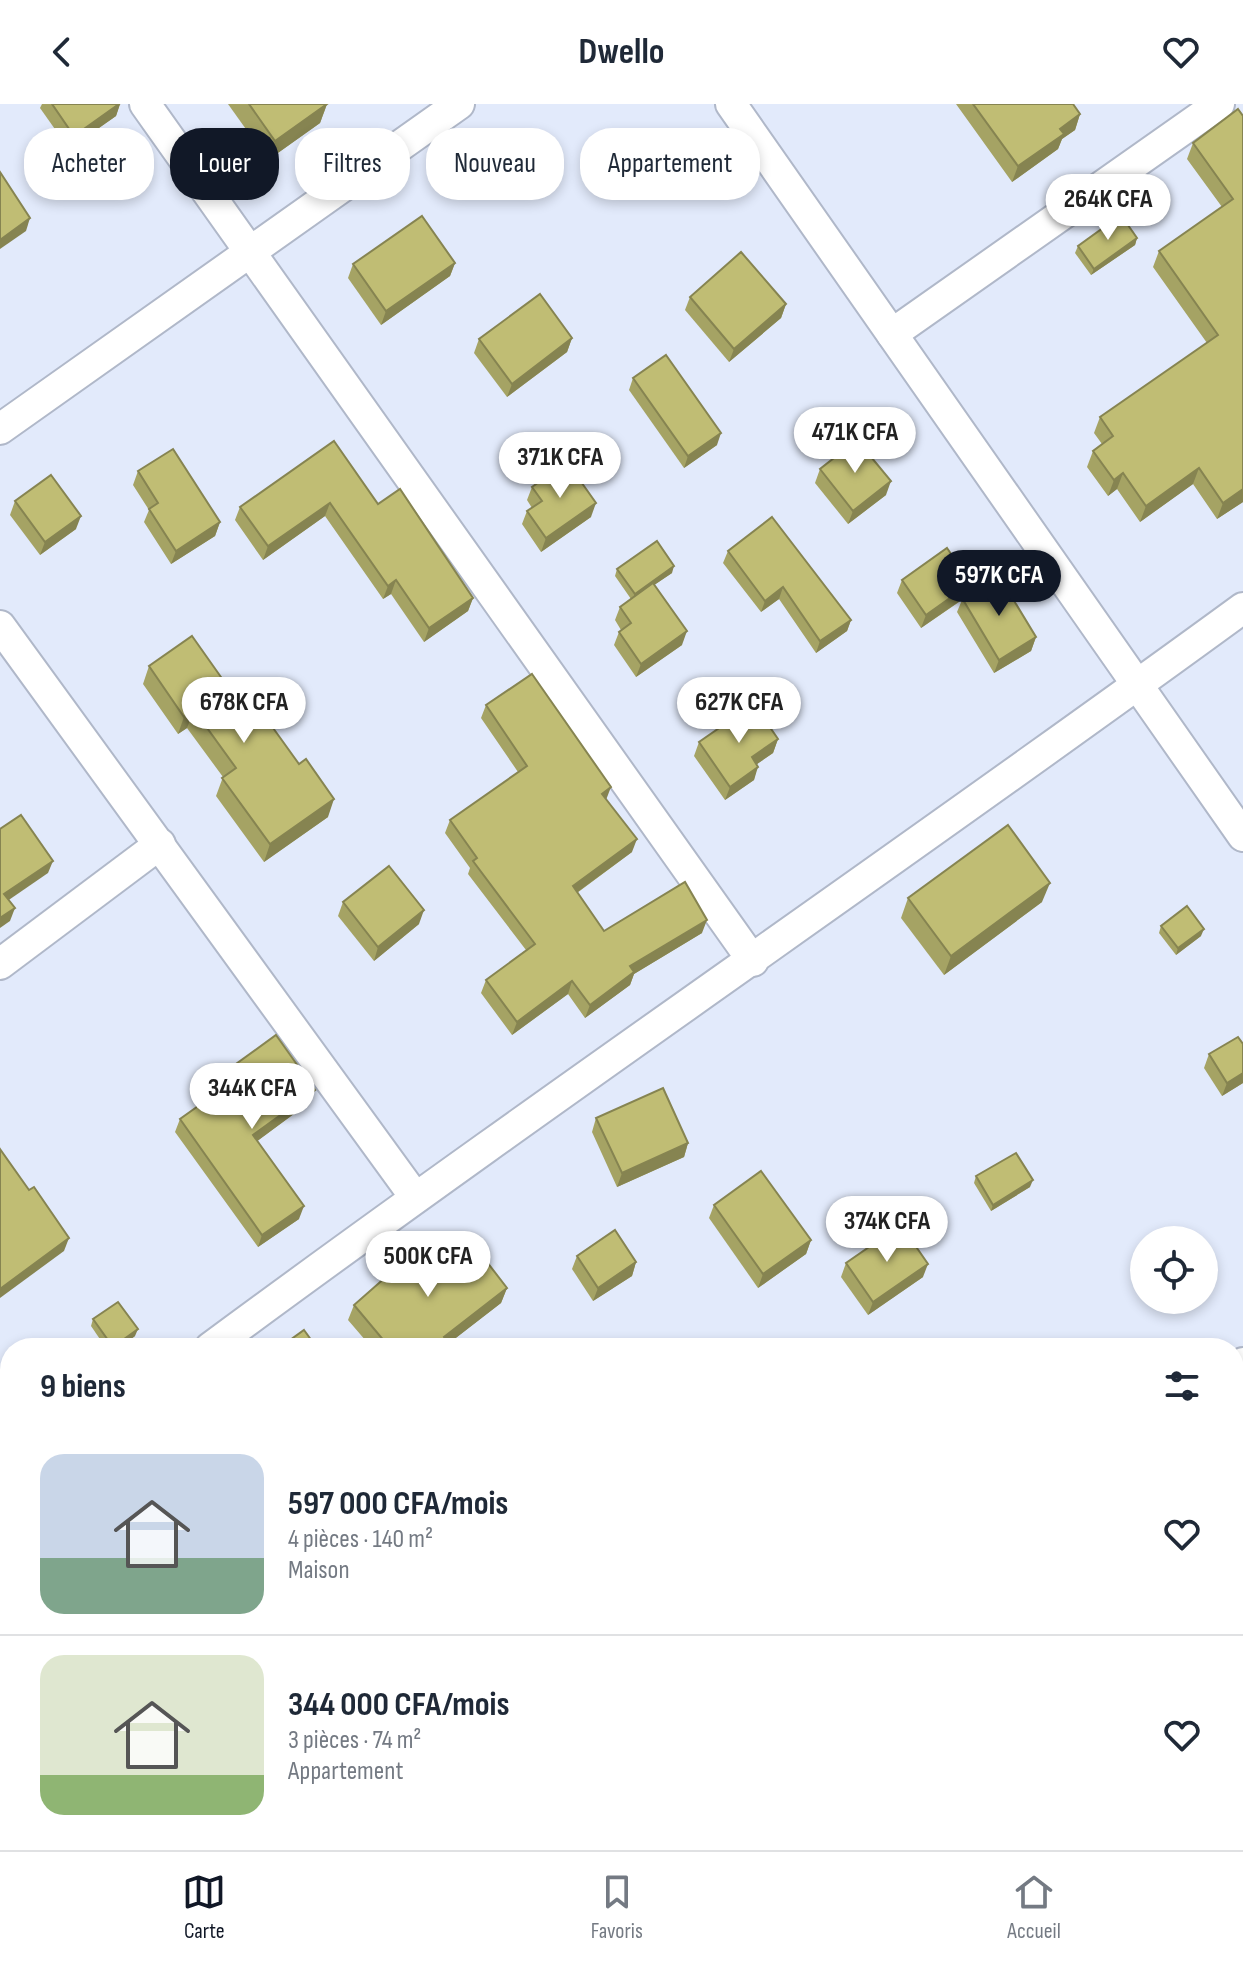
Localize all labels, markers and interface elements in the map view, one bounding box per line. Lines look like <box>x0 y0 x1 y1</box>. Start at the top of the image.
icon: back <box>40 30 84 74</box>
icon: heart <box>1159 30 1203 74</box>
text: Dwello <box>579 31 664 74</box>
chip: Acheter <box>24 128 154 200</box>
chip: Louer <box>170 128 279 200</box>
chip: Filtres <box>295 128 410 200</box>
chip: Nouveau <box>426 128 564 200</box>
chip: Appartement <box>580 128 760 200</box>
pin: 264K CFA <box>1025 174 1191 242</box>
text: 264K CFA <box>1064 184 1152 215</box>
pin: 471K CFA <box>772 407 938 475</box>
text: 471K CFA <box>812 417 898 448</box>
pin: 371K CFA <box>477 432 643 500</box>
text: 371K CFA <box>517 442 603 473</box>
pin: 597K CFA <box>916 550 1082 618</box>
text: 597K CFA <box>955 560 1043 591</box>
pin: 678K CFA <box>161 677 327 745</box>
pin: 627K CFA <box>656 677 822 745</box>
text: 678K CFA <box>200 687 288 718</box>
text: 627K CFA <box>695 687 783 718</box>
pin: 344K CFA <box>169 1063 335 1131</box>
text: 344K CFA <box>208 1073 296 1104</box>
pin: 374K CFA <box>804 1196 970 1264</box>
text: 374K CFA <box>844 1206 930 1237</box>
map controls <box>1130 1226 1218 1314</box>
button: locate <box>1130 1226 1218 1314</box>
pin: 500K CFA <box>345 1231 511 1299</box>
text: 500K CFA <box>384 1241 472 1272</box>
icon: filters <box>1160 1364 1204 1408</box>
text: 9 biens <box>40 1366 126 1407</box>
text: 597 000 CFA/mois <box>288 1483 508 1524</box>
icon: home <box>104 1486 200 1582</box>
icon: heart <box>1160 1512 1204 1556</box>
text: 4 pièces · 140 m² <box>288 1524 433 1555</box>
text: Maison <box>288 1555 350 1586</box>
text: 344 000 CFA/mois <box>288 1684 510 1725</box>
icon: home <box>104 1687 200 1783</box>
icon: heart <box>1160 1713 1204 1757</box>
text: 3 pièces · 74 m² <box>288 1725 421 1756</box>
text: Appartement <box>288 1756 403 1787</box>
tab: Carte <box>182 1870 226 1945</box>
tab: Favoris <box>591 1870 643 1945</box>
tab: Accueil <box>1007 1870 1061 1945</box>

